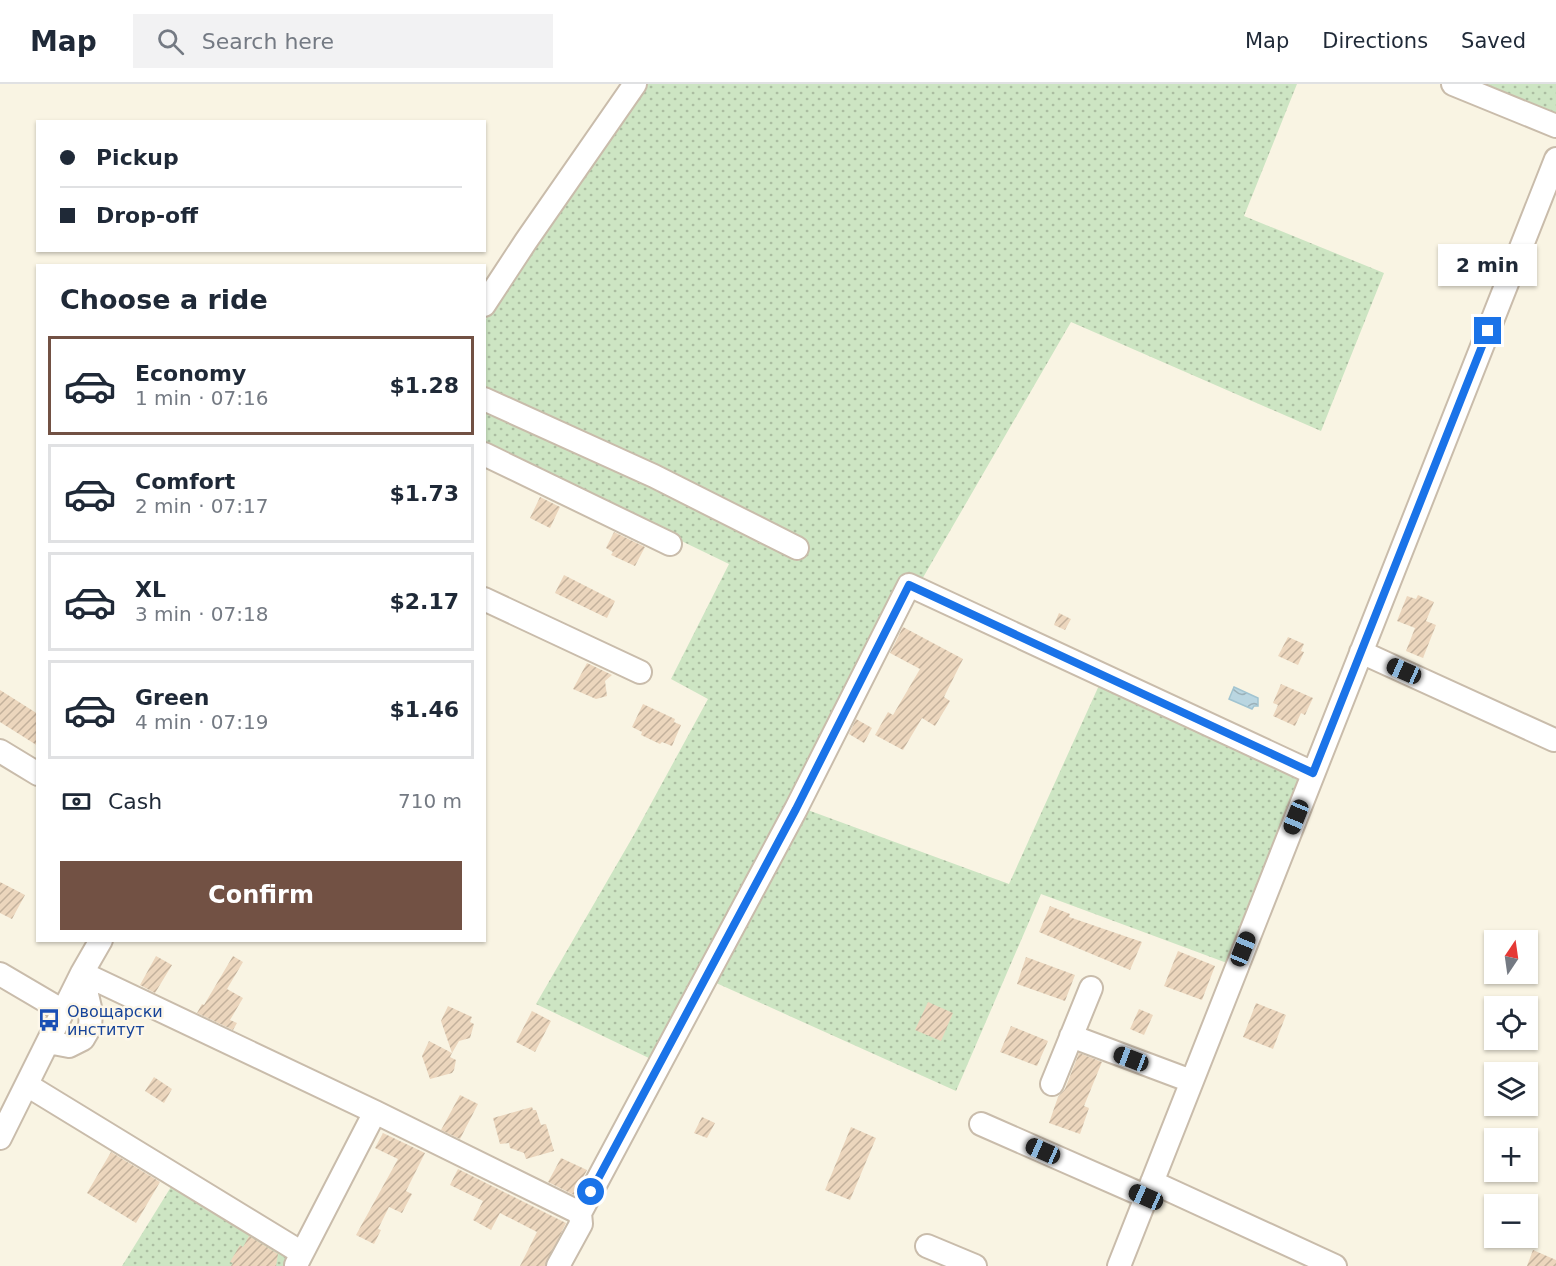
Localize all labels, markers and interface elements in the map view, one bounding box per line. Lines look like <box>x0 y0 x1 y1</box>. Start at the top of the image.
search box <box>133 14 553 68</box>
text: Map <box>30 25 97 58</box>
icon: search <box>154 25 187 58</box>
text: Search here <box>202 29 334 54</box>
text: Map <box>1245 29 1289 53</box>
text: Directions <box>1322 29 1428 53</box>
text: Saved <box>1461 29 1526 53</box>
text: Pickup <box>96 145 179 170</box>
text: Drop-off <box>96 203 198 228</box>
callout: 2 min <box>1438 244 1538 286</box>
text: 2 min <box>1456 253 1519 277</box>
text: Choose a ride <box>60 284 268 315</box>
route end <box>1474 317 1501 344</box>
icon: car <box>63 359 117 413</box>
text: Economy <box>135 361 246 386</box>
text: $1.28 <box>389 373 459 398</box>
text: 1 min · 07:16 <box>135 386 269 410</box>
icon: car <box>63 467 117 521</box>
text: Comfort <box>135 469 235 494</box>
text: $1.73 <box>389 481 459 506</box>
text: 2 min · 07:17 <box>135 494 269 518</box>
icon: car <box>63 575 117 629</box>
text: XL <box>135 577 166 602</box>
text: $2.17 <box>389 589 459 614</box>
text: 3 min · 07:18 <box>135 602 269 626</box>
car <box>1384 655 1424 687</box>
icon: car <box>63 683 117 737</box>
text: Green <box>135 685 209 710</box>
text: $1.46 <box>389 697 459 722</box>
text: 4 min · 07:19 <box>135 710 269 734</box>
icon: cash <box>60 785 93 818</box>
text: Cash <box>108 789 162 814</box>
text: 710 m <box>398 789 462 813</box>
car <box>1281 797 1311 837</box>
button: Confirm <box>60 861 462 930</box>
car <box>1228 929 1258 969</box>
north arrow <box>1484 930 1538 984</box>
map controls <box>1484 930 1538 1248</box>
button: locate <box>1484 996 1538 1050</box>
place label: Овощарски институт <box>67 1002 163 1039</box>
bus stop icon: Овощарски институт <box>36 1007 62 1033</box>
car <box>1111 1044 1151 1074</box>
button: layers <box>1484 1062 1538 1116</box>
button: + <box>1484 1128 1538 1182</box>
car <box>1023 1135 1063 1167</box>
route start <box>577 1178 604 1205</box>
car <box>1126 1181 1166 1213</box>
button: − <box>1484 1194 1538 1248</box>

